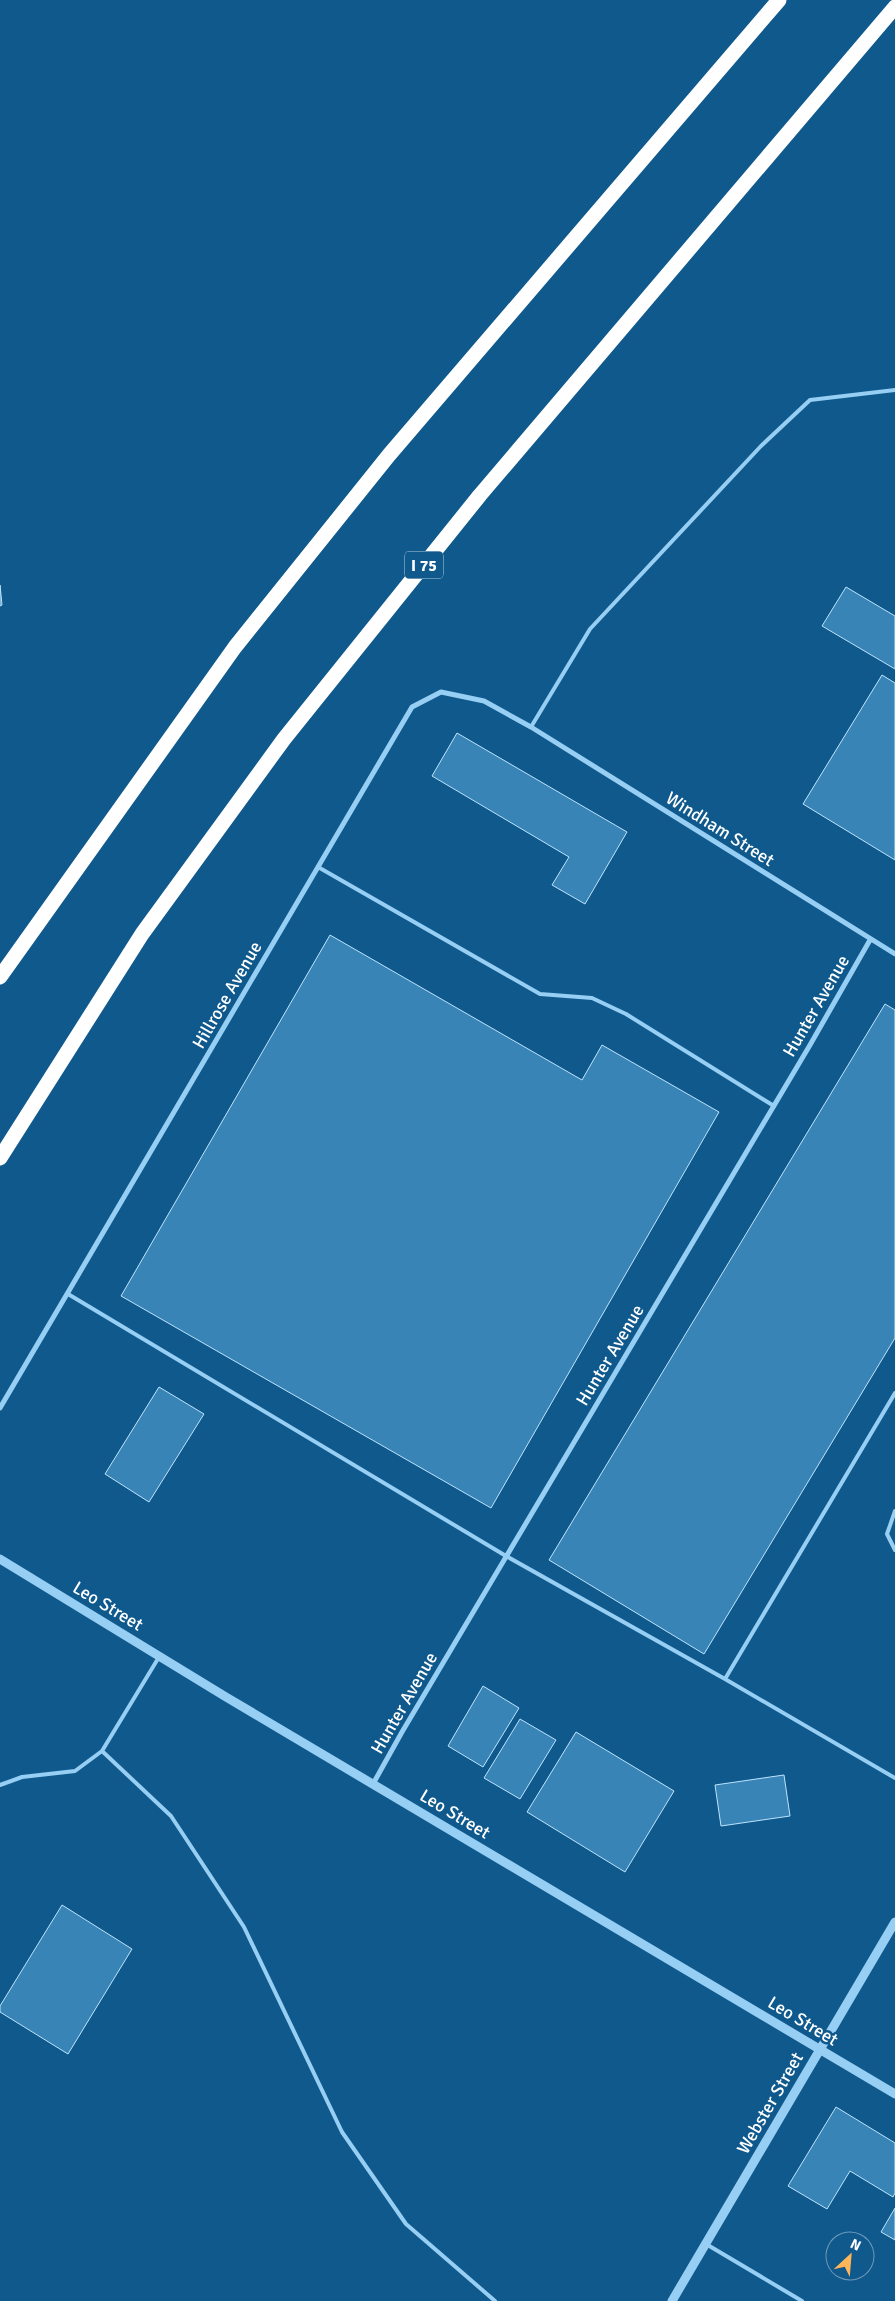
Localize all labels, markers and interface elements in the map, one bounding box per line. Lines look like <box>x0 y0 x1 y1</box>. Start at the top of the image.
road number: I 75 <box>405 552 443 578</box>
street label: Windham Street <box>662 787 778 871</box>
street label: Hillrose Avenue <box>187 937 267 1053</box>
street label: Hunter Avenue <box>778 951 854 1061</box>
street label: Hunter Avenue <box>571 1301 649 1409</box>
street label: Leo Street <box>69 1576 147 1636</box>
street label: Hunter Avenue <box>366 1648 442 1758</box>
street label: Leo Street <box>416 1784 494 1844</box>
street label: Leo Street <box>764 1991 842 2051</box>
street label: Webster Street <box>732 2048 808 2158</box>
north arrow <box>825 2231 875 2281</box>
text: N <box>847 2235 864 2255</box>

